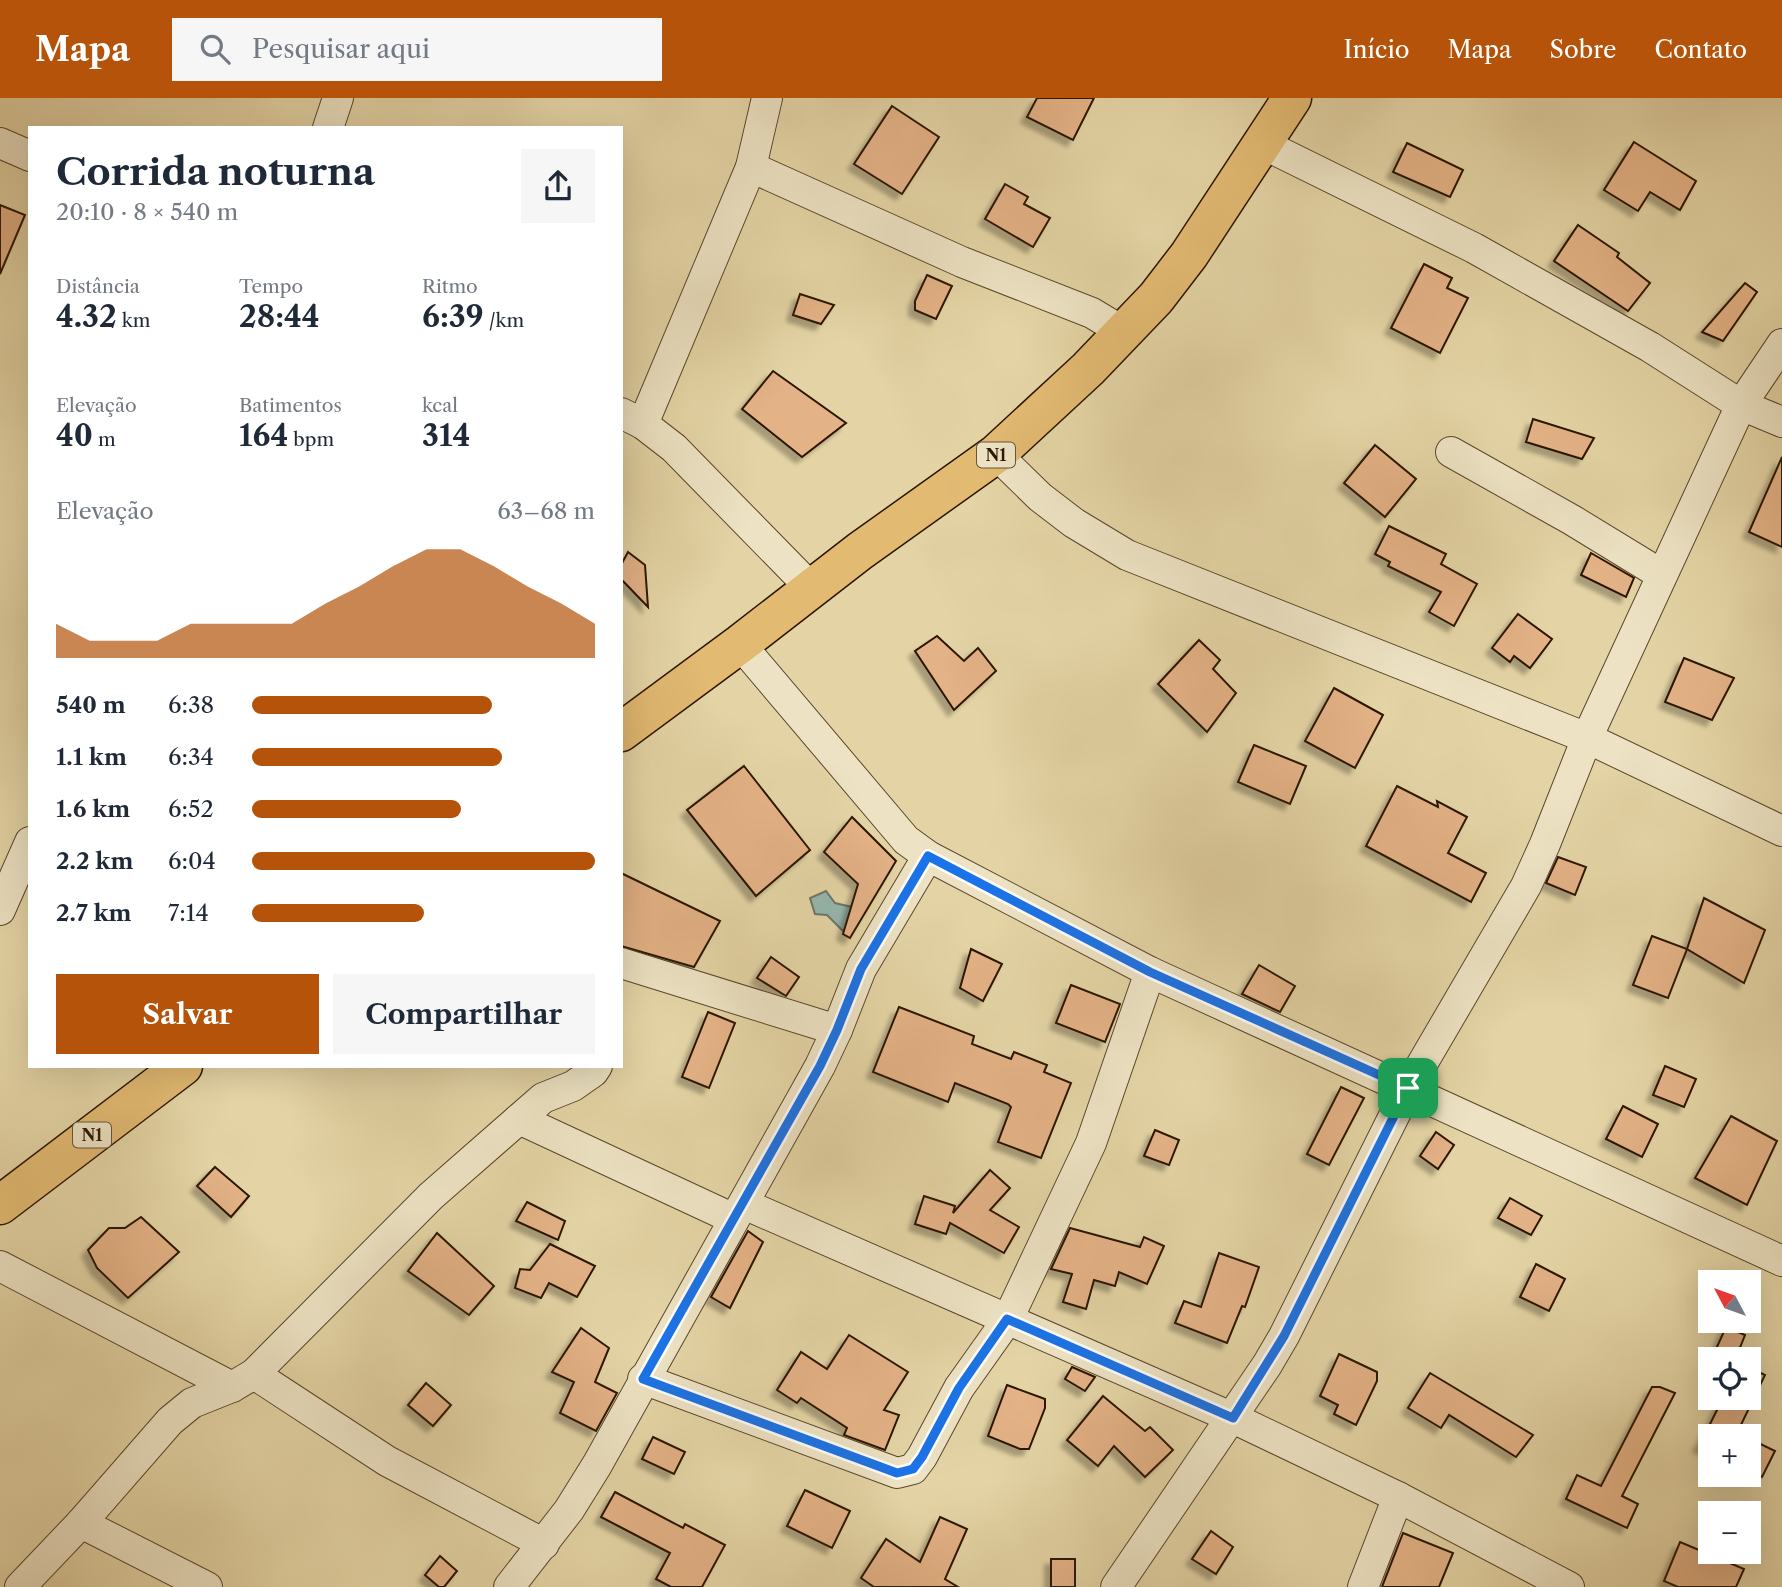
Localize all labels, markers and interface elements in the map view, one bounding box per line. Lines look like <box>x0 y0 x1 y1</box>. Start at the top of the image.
search box <box>172 18 662 81</box>
text: Mapa <box>35 29 130 70</box>
icon: search <box>196 30 234 68</box>
text: Pesquisar aqui <box>252 33 430 65</box>
text: Início <box>1343 35 1409 64</box>
text: Mapa <box>1447 35 1512 64</box>
text: Sobre <box>1550 35 1616 64</box>
text: Contato <box>1654 35 1747 64</box>
text: Corrida noturna <box>56 148 375 195</box>
button: share <box>521 149 595 223</box>
text: 20:10 · 8 × 540 m <box>56 198 238 226</box>
text: Distância <box>56 275 140 298</box>
text: Tempo <box>239 275 303 298</box>
text: Ritmo <box>422 275 478 298</box>
text: 4.32 <box>56 298 117 335</box>
text: 28:44 <box>239 298 320 335</box>
text: 6:39 <box>422 298 484 335</box>
text: km <box>117 309 151 332</box>
text: /km <box>484 309 524 332</box>
text: Elevação <box>56 394 137 417</box>
text: Batimentos <box>239 394 342 417</box>
text: kcal <box>422 394 458 417</box>
text: 40 <box>56 417 93 454</box>
text: 164 <box>239 417 288 454</box>
text: 314 <box>422 417 470 454</box>
text: m <box>93 428 116 451</box>
text: bpm <box>288 428 334 451</box>
road number: N1 <box>977 442 1015 468</box>
text: Elevação <box>56 497 154 525</box>
text: 63–68 m <box>497 497 595 525</box>
text: 540 m <box>56 691 126 719</box>
text: 6:38 <box>168 691 214 719</box>
text: 1.1 km <box>56 743 127 771</box>
text: 6:34 <box>168 743 214 771</box>
text: 1.6 km <box>56 795 130 823</box>
text: 6:52 <box>168 795 214 823</box>
text: 2.2 km <box>56 847 133 875</box>
text: 6:04 <box>168 847 216 875</box>
text: 2.7 km <box>56 899 132 927</box>
text: 7:14 <box>168 899 209 927</box>
button: Salvar <box>56 974 319 1054</box>
button: Compartilhar <box>333 974 595 1054</box>
pin <box>1378 1058 1438 1118</box>
icon: arrive <box>1389 1069 1427 1107</box>
road number: N1 <box>73 1122 111 1148</box>
north arrow <box>1698 1270 1760 1334</box>
map controls <box>1698 1270 1761 1564</box>
button: locate <box>1698 1347 1761 1410</box>
button: + <box>1698 1424 1761 1487</box>
button: − <box>1698 1501 1761 1564</box>

